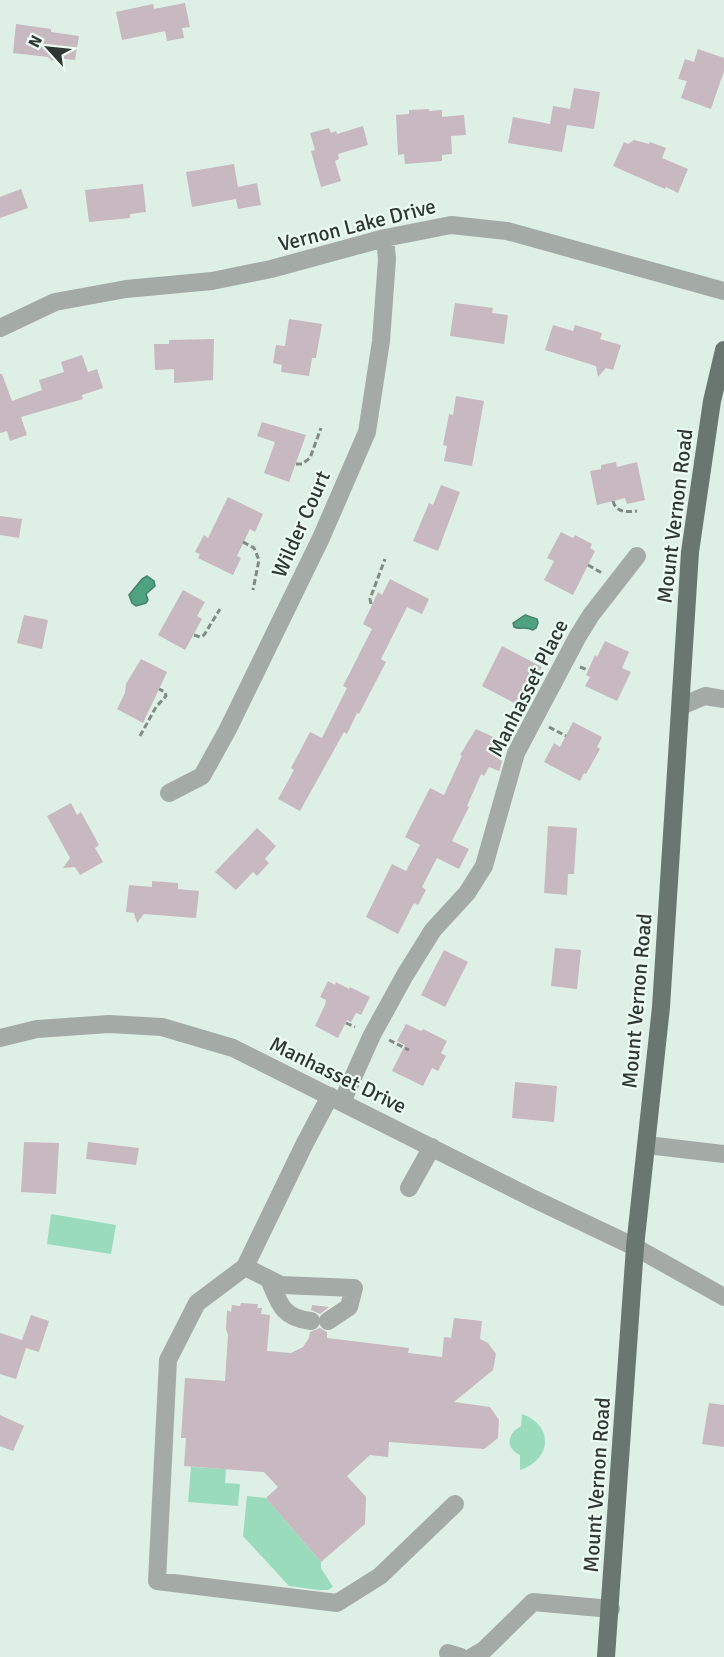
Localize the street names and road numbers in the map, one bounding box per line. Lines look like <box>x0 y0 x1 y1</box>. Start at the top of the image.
street label: Vernon Lake Drive <box>276 193 438 257</box>
street label: Mount Vernon Road <box>651 427 699 605</box>
street label: Wilder Court <box>266 467 336 581</box>
street label: Manhasset Place <box>482 615 574 761</box>
street label: Mount Vernon Road <box>616 912 658 1090</box>
street label: Manhasset Drive <box>265 1031 411 1119</box>
street label: Mount Vernon Road <box>578 1397 616 1573</box>

